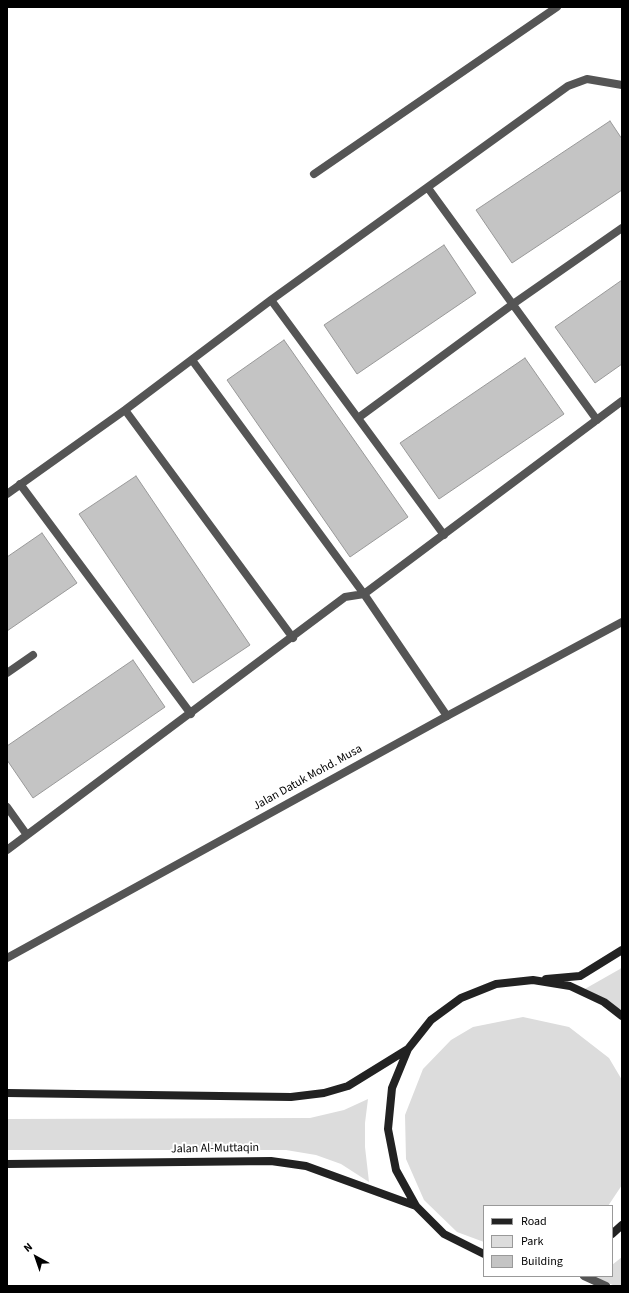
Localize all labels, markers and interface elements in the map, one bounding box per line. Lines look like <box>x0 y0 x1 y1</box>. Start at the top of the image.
street label: Jalan Datuk Mohd. Musa <box>251 742 365 814</box>
street label: Jalan Al-Muttaqin <box>171 1141 259 1157</box>
legend <box>483 1205 613 1277</box>
text: Road <box>521 1213 547 1230</box>
text: Park <box>521 1233 543 1250</box>
north arrow <box>16 1237 56 1277</box>
text: N <box>20 1239 36 1256</box>
text: Building <box>521 1253 563 1270</box>

